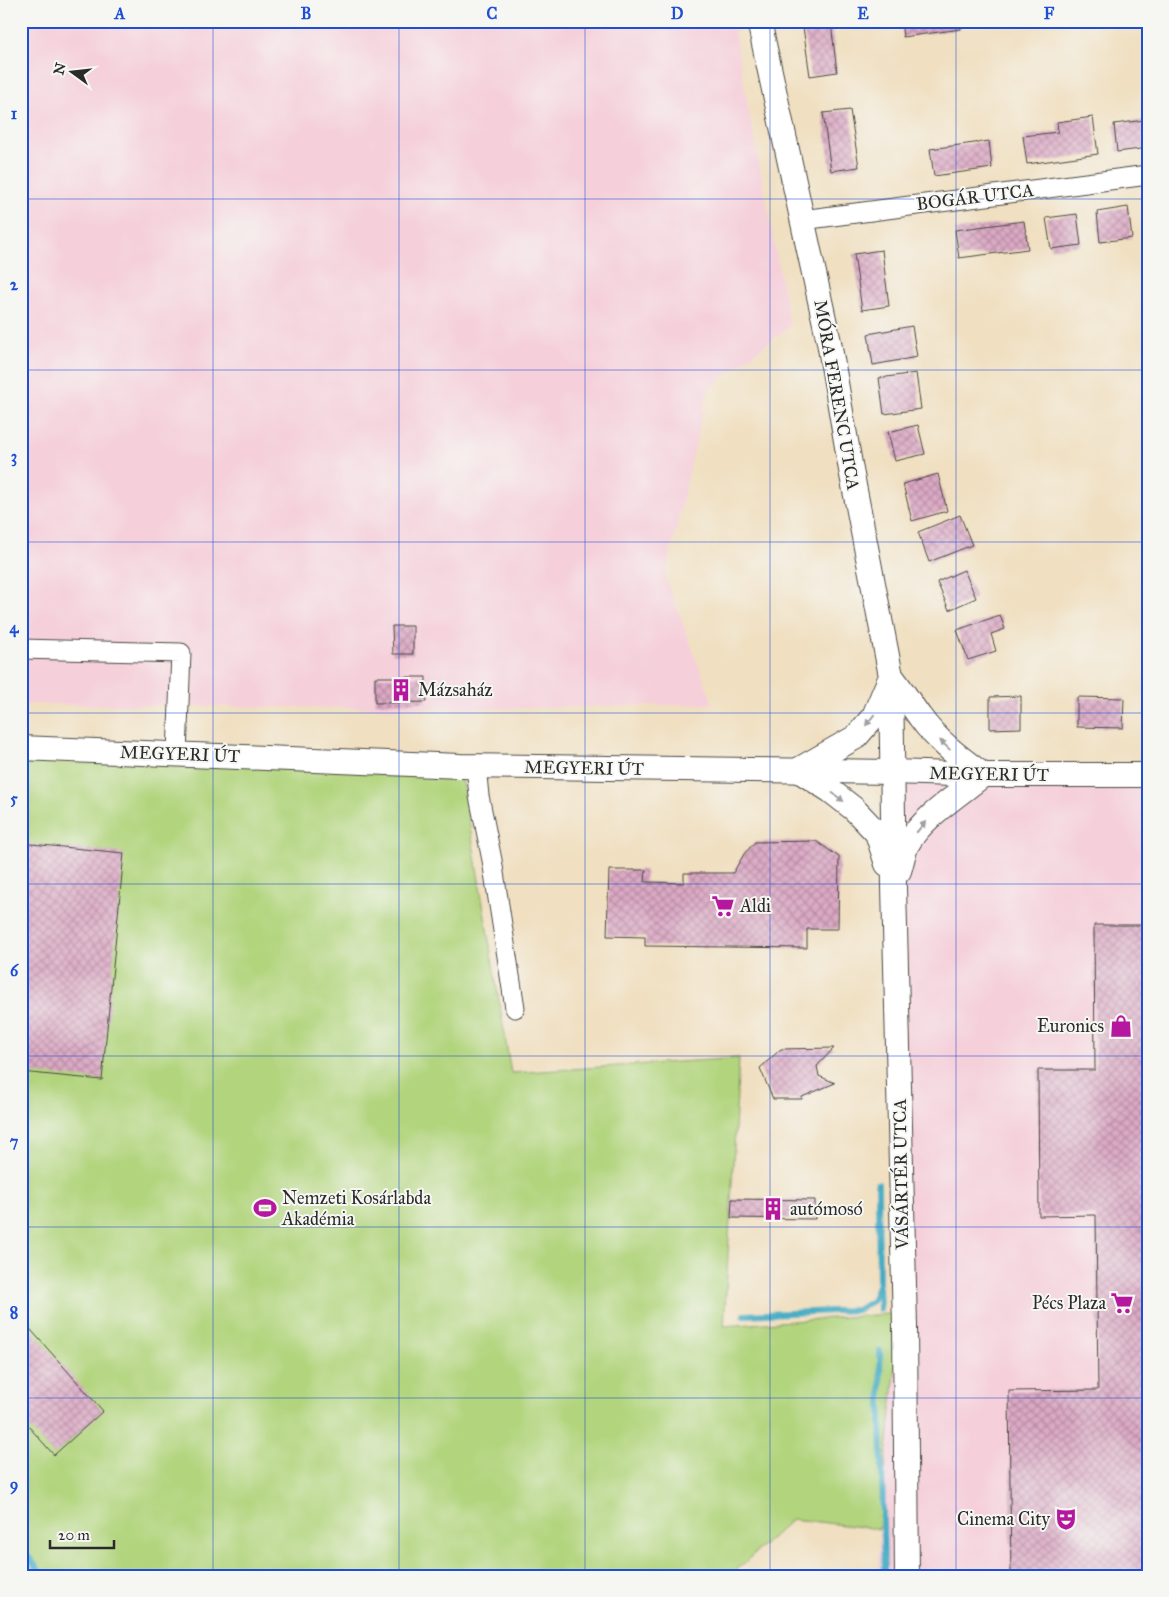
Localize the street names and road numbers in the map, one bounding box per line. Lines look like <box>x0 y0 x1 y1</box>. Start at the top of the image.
street label: BOGÁR UTCA <box>915 177 1035 215</box>
street label: MÓRA FERENC UTCA <box>809 298 867 492</box>
street label: MEGYERI ÚT <box>120 739 240 767</box>
street label: MEGYERI ÚT <box>524 754 644 780</box>
street label: MEGYERI ÚT <box>929 760 1049 786</box>
street label: VÁSÁRTÉR UTCA <box>887 1098 913 1251</box>

